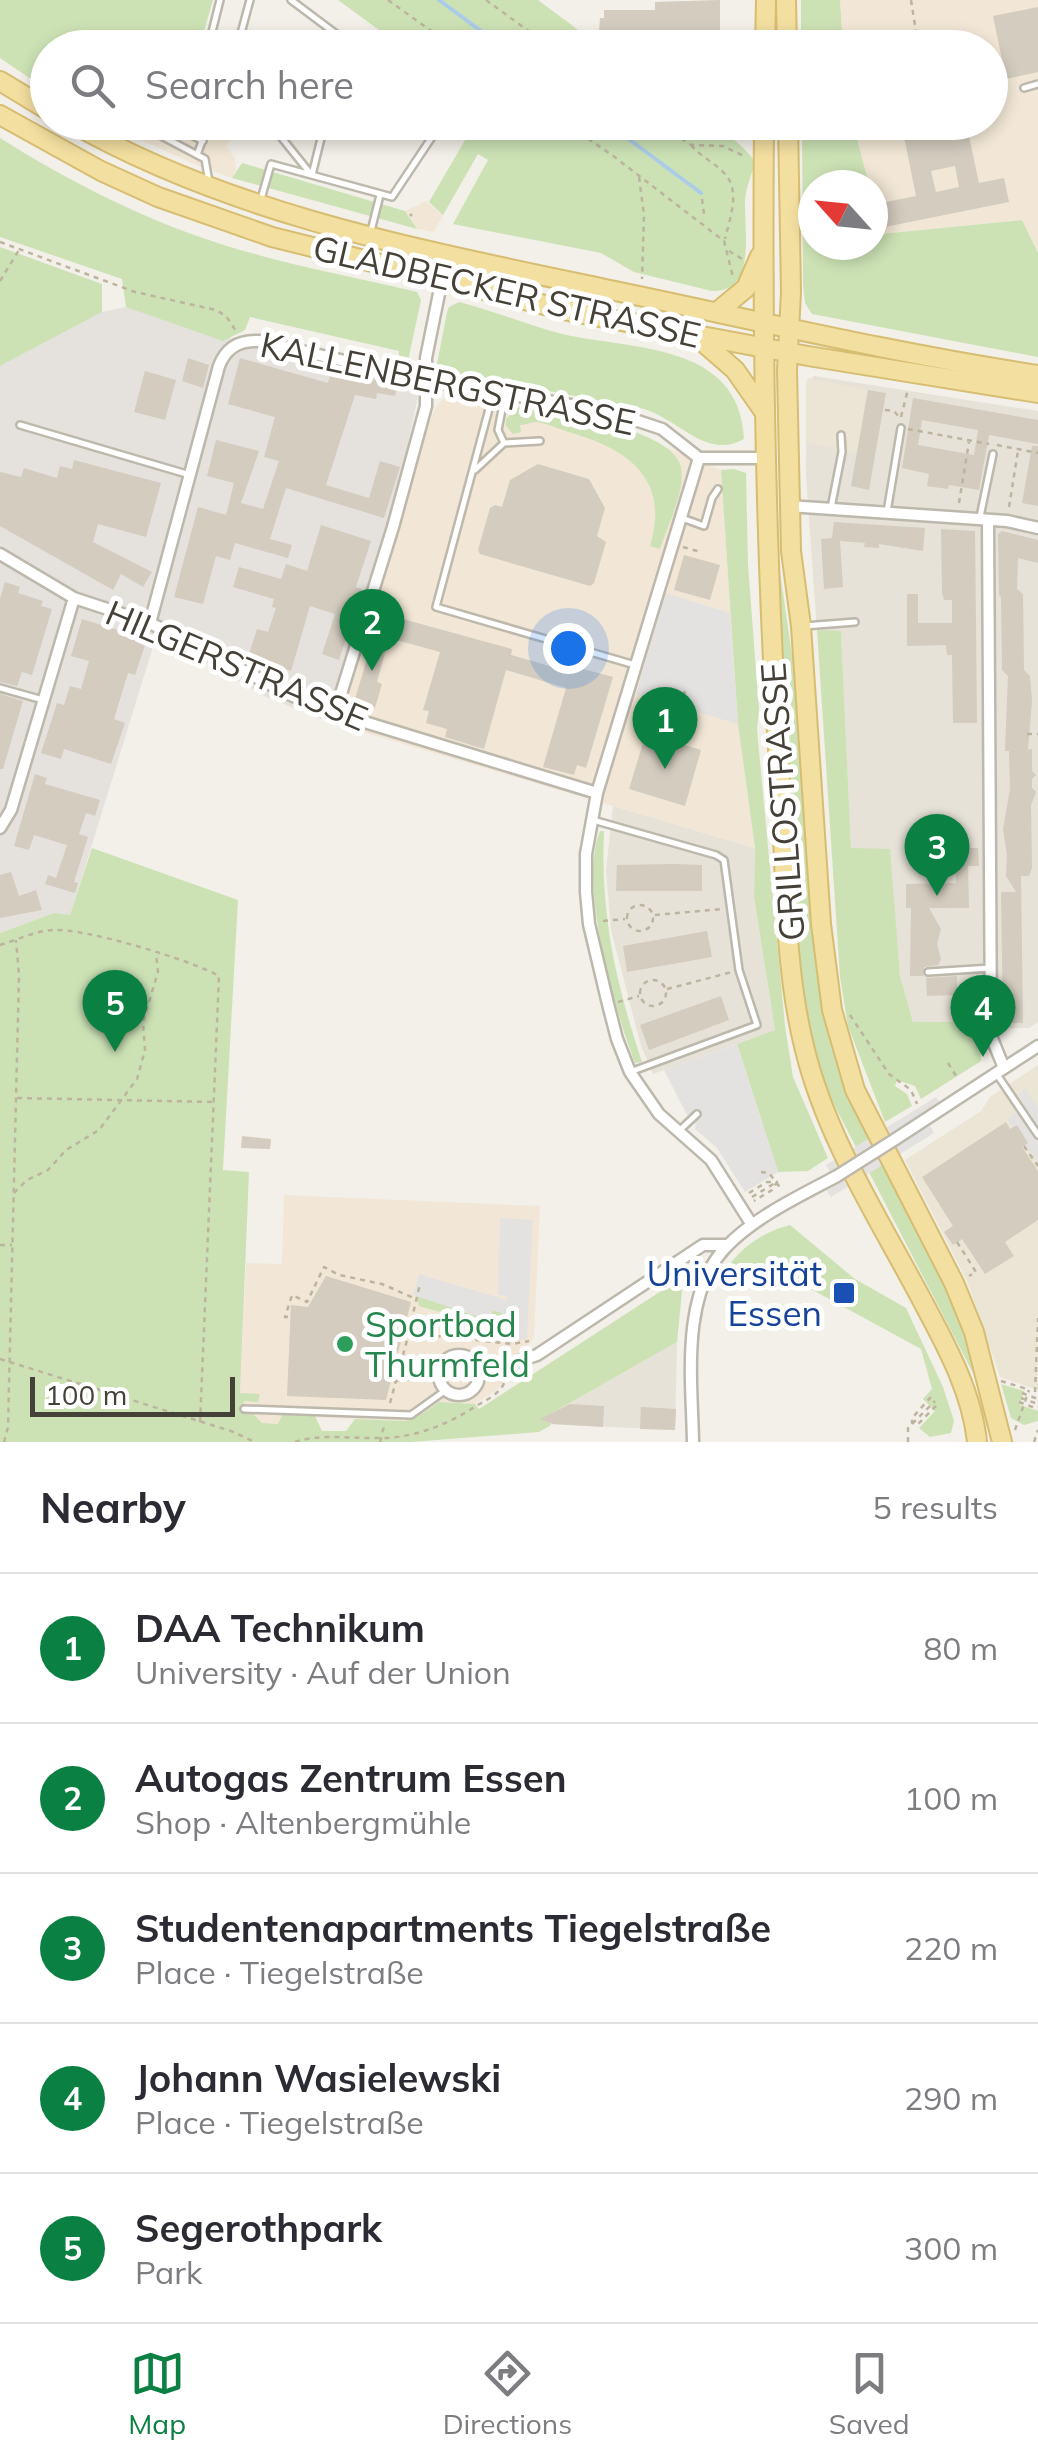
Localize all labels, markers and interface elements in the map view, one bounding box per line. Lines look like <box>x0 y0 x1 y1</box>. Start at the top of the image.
search box <box>30 30 1008 140</box>
icon: search <box>65 58 120 113</box>
text: Search here <box>145 61 354 109</box>
north arrow <box>798 170 888 260</box>
street label: GLADBECKER STRASSE <box>309 225 705 357</box>
street label: KALLENBERGSTRASSE <box>257 322 639 444</box>
pin: 2 <box>340 588 404 671</box>
street label: HILGERSTRASSE <box>100 590 374 740</box>
your location <box>543 623 594 674</box>
street label: GRILLOSTRASSE <box>750 661 814 943</box>
pin: 1 <box>632 686 698 769</box>
pin: 3 <box>904 814 970 896</box>
pin: 5 <box>82 970 148 1052</box>
pin: 4 <box>950 974 1016 1057</box>
place label: Universität Essen <box>647 1251 822 1335</box>
marker: Universität Essen <box>831 1280 857 1306</box>
place label: Sportbad Thurmfeld <box>365 1302 530 1386</box>
marker: Sportbad Thurmfeld <box>334 1333 356 1355</box>
scale bar <box>30 1372 235 1416</box>
text: 100 m <box>45 1377 127 1412</box>
text: Nearby <box>40 1481 186 1534</box>
text: 5 results <box>873 1487 998 1527</box>
text: DAA Technikum <box>135 1604 425 1652</box>
text: 1 <box>63 1628 82 1668</box>
text: 80 m <box>923 1628 998 1668</box>
text: University · Auf der Union <box>135 1652 511 1692</box>
text: Autogas Zentrum Essen <box>135 1754 567 1802</box>
text: 2 <box>63 1778 82 1818</box>
text: 100 m <box>904 1778 998 1818</box>
text: Shop · Altenbergmühle <box>135 1802 471 1842</box>
text: Studentenapartments Tiegelstraße <box>135 1904 771 1952</box>
text: 3 <box>63 1928 82 1968</box>
text: 220 m <box>904 1928 998 1968</box>
text: Place · Tiegelstraße <box>135 1952 424 1992</box>
text: Johann Wasielewski <box>135 2054 501 2102</box>
text: 4 <box>63 2078 82 2118</box>
text: 290 m <box>904 2078 998 2118</box>
text: Place · Tiegelstraße <box>135 2102 424 2142</box>
text: Segerothpark <box>135 2204 382 2252</box>
text: 5 <box>63 2228 82 2268</box>
text: 300 m <box>904 2228 998 2268</box>
text: Park <box>135 2252 202 2292</box>
tab: Map <box>128 2346 186 2441</box>
tab: Directions <box>443 2346 572 2441</box>
tab: Saved <box>829 2346 910 2441</box>

